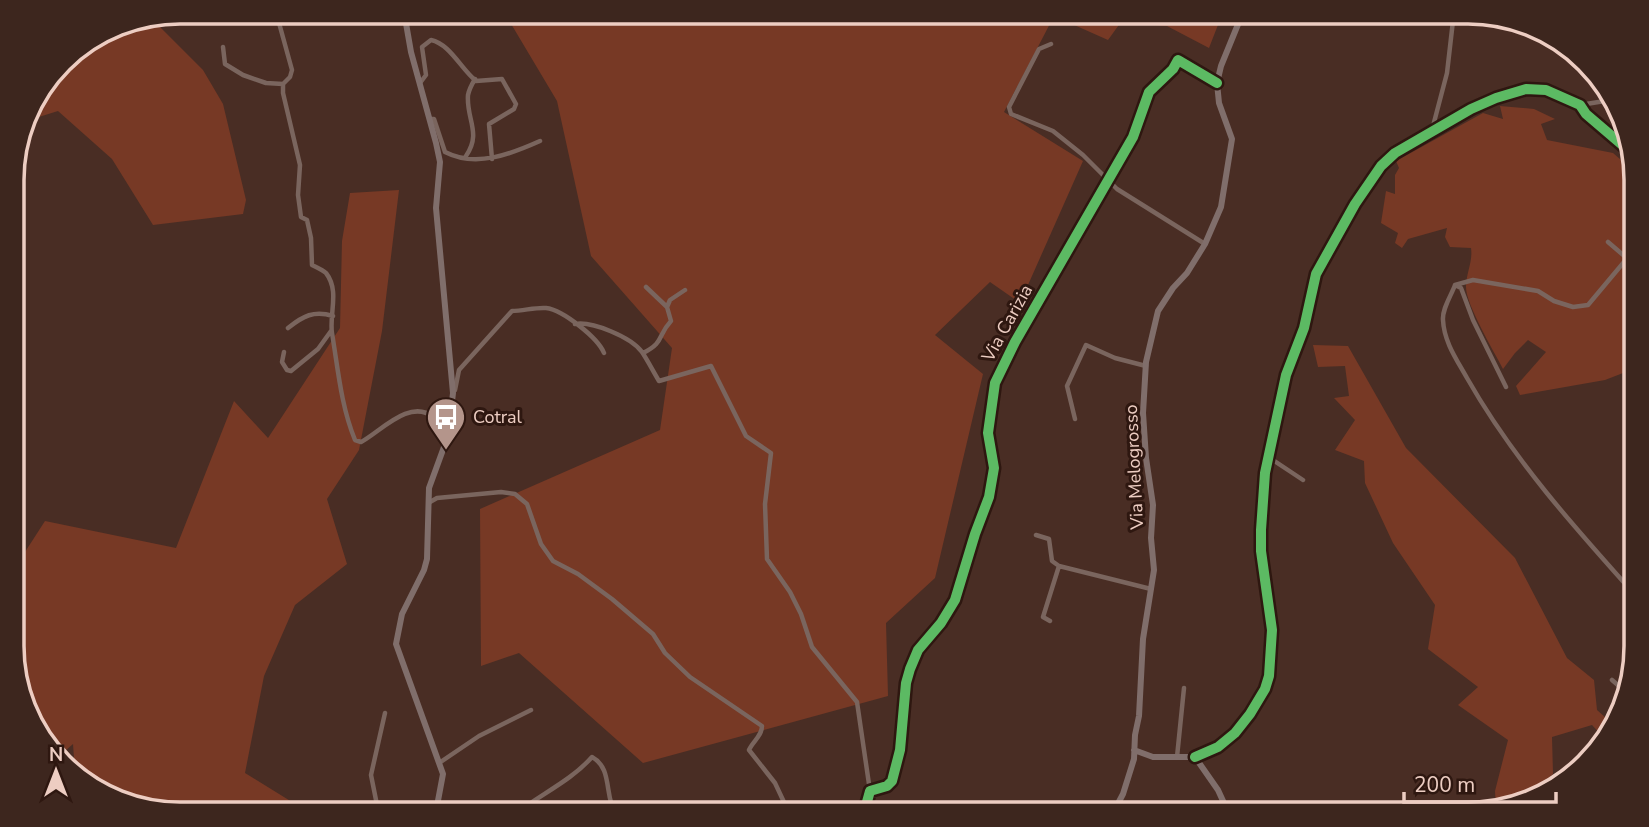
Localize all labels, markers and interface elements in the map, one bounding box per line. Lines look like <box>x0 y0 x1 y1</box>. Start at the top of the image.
street label: Via Carizia <box>975 280 1038 367</box>
bus stop icon: Cotral <box>425 396 467 451</box>
street label: Via Melogrosso <box>1119 404 1149 531</box>
place label: Cotral <box>473 405 523 429</box>
north arrow <box>21 736 91 806</box>
text: N <box>49 742 63 768</box>
scale bar <box>1404 760 1556 804</box>
text: 200 m <box>1414 771 1475 799</box>

